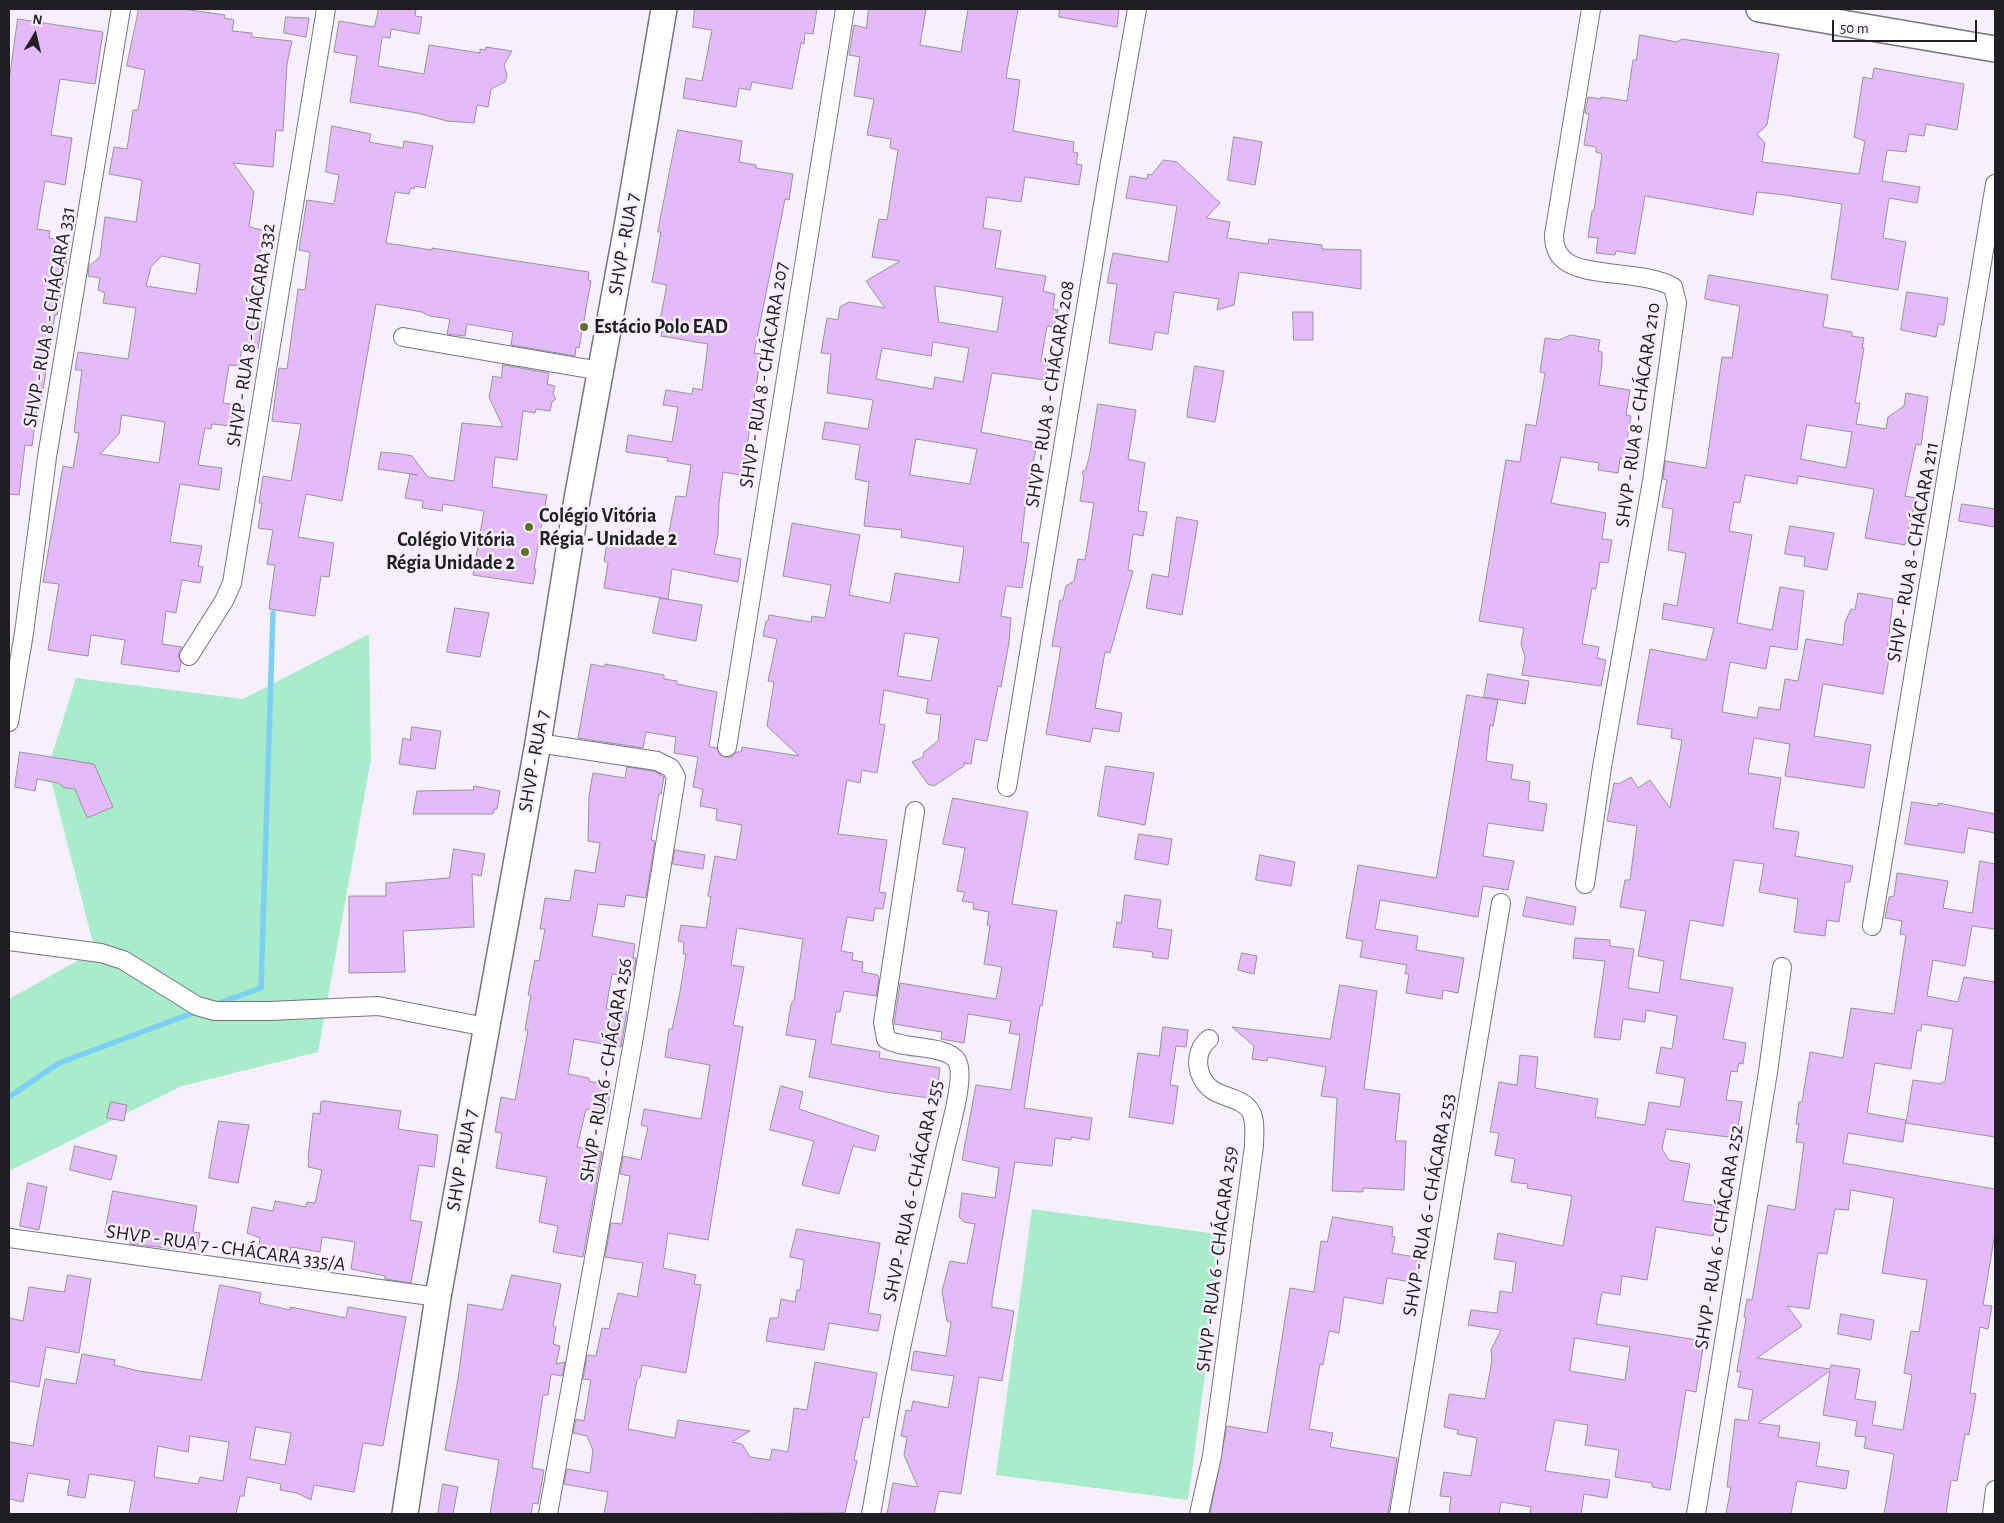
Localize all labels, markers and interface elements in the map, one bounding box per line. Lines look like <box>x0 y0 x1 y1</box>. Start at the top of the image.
north arrow <box>10 10 60 60</box>
scale bar <box>1834 10 1979 42</box>
text: N <box>31 13 43 28</box>
text: 50 m <box>1840 21 1869 36</box>
street label: SHVP - RUA 7 <box>603 191 645 297</box>
street label: SHVP - RUA 8 - CHÁCARA 331 <box>18 205 80 429</box>
street label: SHVP - RUA 8 - CHÁCARA 332 <box>221 222 281 448</box>
street label: SHVP - RUA 8 - CHÁCARA 207 <box>734 260 794 490</box>
street label: SHVP - RUA 8 - CHÁCARA 208 <box>1020 279 1080 509</box>
street label: SHVP - RUA 8 - CHÁCARA 210 <box>1610 301 1666 529</box>
place label: Estácio Polo EAD <box>594 315 728 339</box>
marker: Estácio Polo EAD <box>578 321 590 333</box>
street label: SHVP - RUA 8 - CHÁCARA 211 <box>1882 440 1944 664</box>
place label: Colégio Vitória Régia - Unidade 2 <box>539 504 677 551</box>
marker: Colégio Vitória Régia - Unidade 2 <box>523 521 535 533</box>
place label: Colégio Vitória Régia Unidade 2 <box>386 528 515 575</box>
marker: Colégio Vitória Régia Unidade 2 <box>519 546 531 558</box>
street label: SHVP - RUA 7 <box>513 708 555 814</box>
street label: SHVP - RUA 6 - CHÁCARA 256 <box>574 956 638 1184</box>
street label: SHVP - RUA 6 - CHÁCARA 255 <box>878 1078 948 1304</box>
street label: SHVP - RUA 6 - CHÁCARA 253 <box>1398 1092 1460 1318</box>
street label: SHVP - RUA 7 <box>441 1107 483 1213</box>
street label: SHVP - RUA 6 - CHÁCARA 252 <box>1689 1123 1749 1351</box>
street label: SHVP - RUA 6 - CHÁCARA 259 <box>1191 1145 1243 1373</box>
street label: SHVP - RUA 7 - CHÁCARA 335/A <box>105 1219 347 1277</box>

